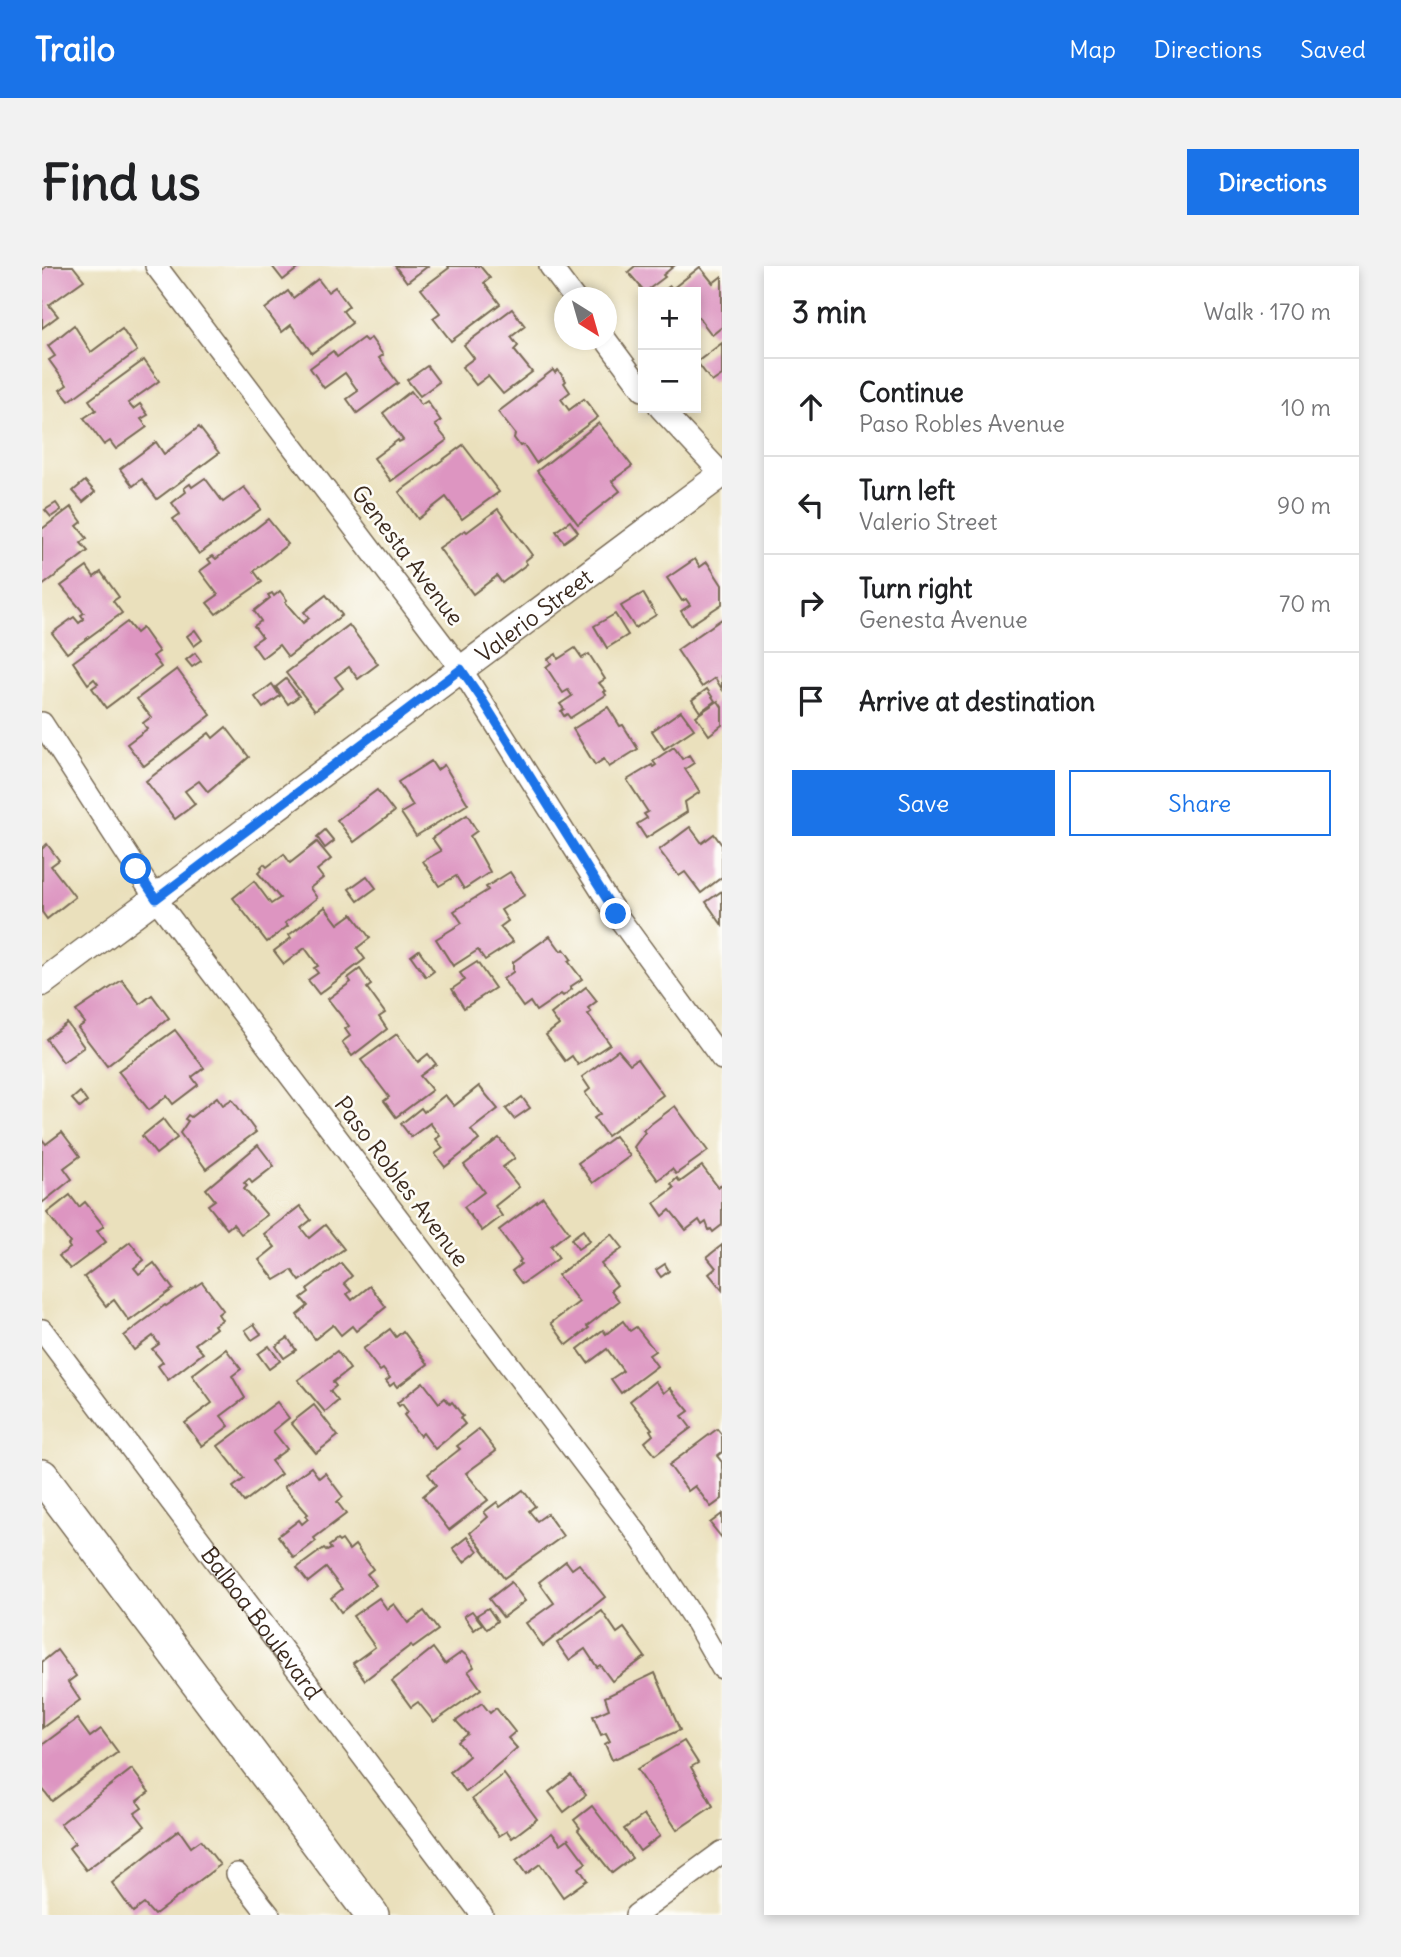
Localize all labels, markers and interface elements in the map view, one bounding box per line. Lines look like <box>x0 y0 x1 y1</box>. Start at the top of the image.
text: Trailo <box>35 28 115 70</box>
text: Map <box>1069 34 1116 64</box>
text: Directions <box>1154 34 1262 64</box>
text: Saved <box>1300 34 1366 64</box>
button: Directions <box>1187 149 1359 215</box>
text: Find us <box>42 152 200 213</box>
north arrow <box>554 287 617 350</box>
map controls <box>638 287 701 413</box>
button: + <box>638 287 701 350</box>
text: 3 min <box>792 293 867 331</box>
text: Walk · 170 m <box>1204 297 1331 326</box>
button: − <box>638 350 701 413</box>
text: Continue <box>859 376 964 409</box>
icon: ahead <box>792 388 830 426</box>
text: 10 m <box>1281 393 1331 422</box>
text: Paso Robles Avenue <box>859 409 1065 438</box>
text: Turn left <box>859 474 955 507</box>
street label: Genesta Avenue <box>346 479 470 631</box>
icon: left <box>792 486 830 524</box>
text: 90 m <box>1277 491 1331 520</box>
text: Valerio Street <box>859 507 997 536</box>
street label: Valerio Street <box>469 562 598 668</box>
text: Turn right <box>859 572 972 605</box>
icon: right <box>792 584 830 622</box>
text: 70 m <box>1279 589 1331 618</box>
text: Genesta Avenue <box>859 605 1028 634</box>
icon: arrive <box>792 682 830 720</box>
text: Arrive at destination <box>859 685 1095 718</box>
button: Save <box>792 770 1055 836</box>
button: Share <box>1069 770 1331 836</box>
route start <box>120 853 151 884</box>
route end <box>600 898 631 929</box>
street label: Paso Robles Avenue <box>328 1090 476 1272</box>
street label: Balboa Boulevard <box>195 1540 329 1705</box>

